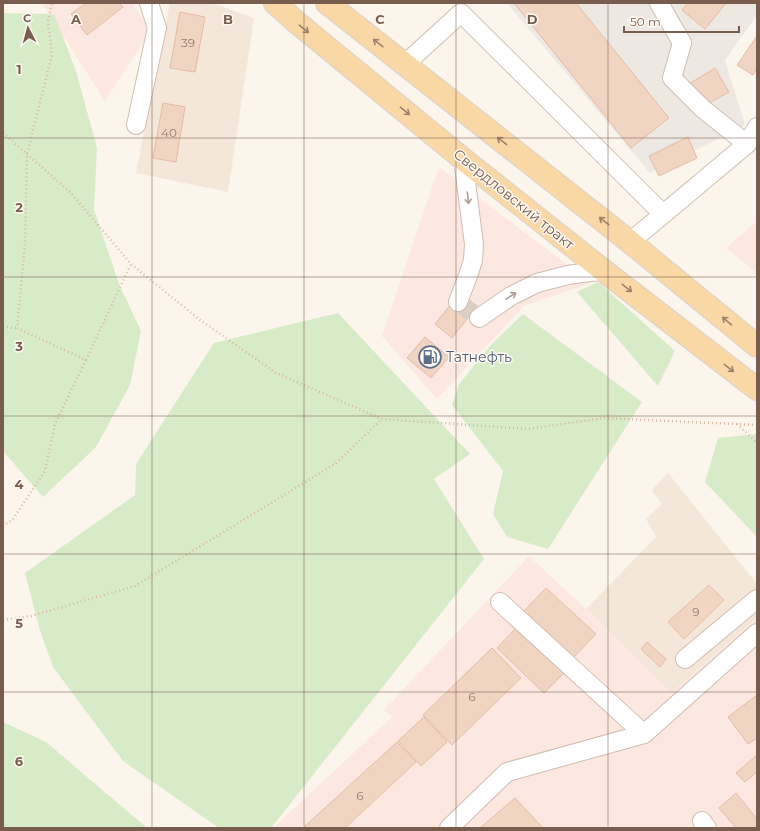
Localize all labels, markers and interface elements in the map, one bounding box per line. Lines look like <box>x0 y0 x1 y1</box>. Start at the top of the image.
north arrow <box>8 8 48 48</box>
scale bar <box>624 8 739 34</box>
text: С <box>22 11 32 25</box>
text: A <box>70 11 82 27</box>
text: B <box>223 11 233 27</box>
text: C <box>375 11 385 27</box>
text: D <box>527 11 538 27</box>
text: 50 m <box>630 14 661 29</box>
one-way arrow <box>299 24 309 33</box>
house number: 39 <box>181 35 195 50</box>
one-way arrow <box>373 39 384 47</box>
text: 1 <box>16 61 22 77</box>
one-way arrow <box>399 106 410 115</box>
house number: 40 <box>161 125 177 140</box>
one-way arrow <box>497 137 508 145</box>
street label: Свердловский тракт <box>450 145 578 253</box>
one-way arrow <box>464 191 472 204</box>
text: 2 <box>15 199 23 215</box>
one-way arrow <box>599 217 610 226</box>
one-way arrow <box>621 284 632 293</box>
one-way arrow <box>505 292 517 300</box>
one-way arrow <box>722 316 732 325</box>
text: 3 <box>14 338 23 354</box>
fuel station icon: Татнефть <box>417 344 443 370</box>
place label: Татнефть <box>446 348 512 366</box>
one-way arrow <box>724 364 735 372</box>
text: 4 <box>15 476 24 492</box>
house number: 9 <box>692 604 700 619</box>
text: 5 <box>15 615 23 631</box>
house number: 6 <box>468 689 476 704</box>
text: 6 <box>15 753 24 769</box>
house number: 6 <box>356 788 364 803</box>

